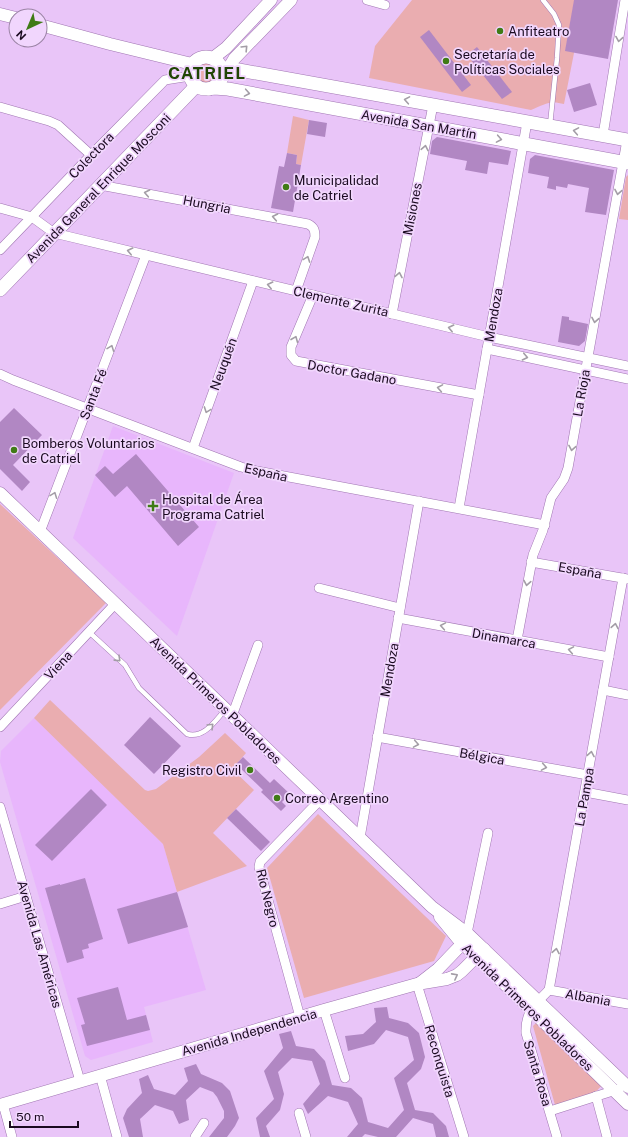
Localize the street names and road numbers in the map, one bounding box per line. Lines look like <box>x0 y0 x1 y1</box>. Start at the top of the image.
street label: Avenida San Martín <box>360 107 478 142</box>
street label: Avenida General Enrique Mosconi <box>23 111 174 266</box>
street label: Colectora <box>66 129 117 182</box>
street label: Misiones <box>400 182 425 237</box>
street label: Hungria <box>182 192 232 216</box>
street label: Clemente Zurita <box>292 283 390 320</box>
street label: Mendoza <box>481 287 506 343</box>
street label: Neuquén <box>207 336 240 392</box>
street label: Doctor Gadano <box>306 357 398 388</box>
street label: Santa Fé <box>77 367 110 422</box>
street label: La Rioja <box>570 368 593 418</box>
street label: España <box>243 460 289 485</box>
street label: España <box>557 559 603 582</box>
street label: Dinamarca <box>471 626 537 651</box>
street label: Avenida Primeros Pobladores <box>147 634 284 767</box>
street label: Mendoza <box>377 642 402 698</box>
street label: Viena <box>41 648 75 683</box>
street label: Bélgica <box>458 745 506 768</box>
street label: La Pampa <box>572 767 597 827</box>
street label: Río Negro <box>253 867 282 929</box>
street label: Avenida Las Américas <box>14 879 65 1010</box>
street label: Avenida Primeros Pobladores <box>459 941 596 1074</box>
street label: Albania <box>564 986 612 1009</box>
street label: Avenida Independencia <box>180 1006 318 1059</box>
street label: Reconquista <box>421 1023 458 1099</box>
street label: Santa Rosa <box>520 1038 555 1108</box>

